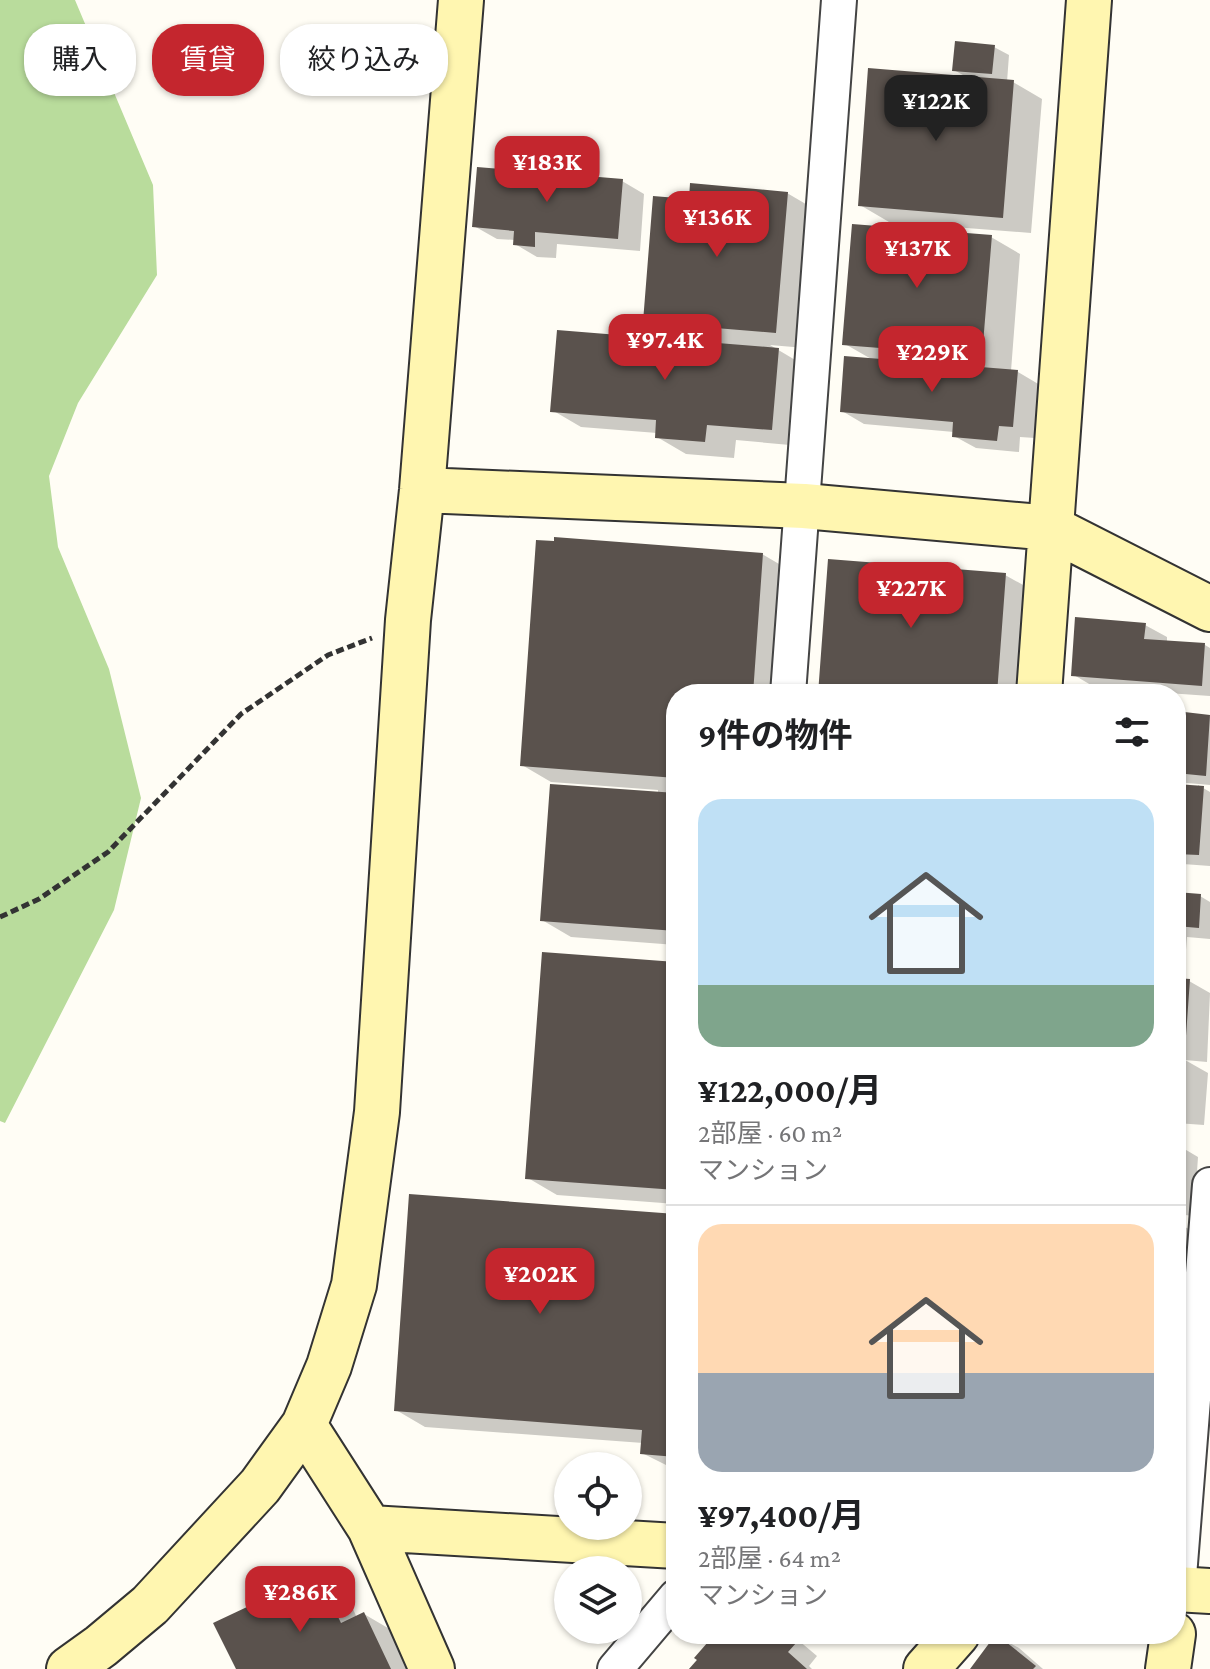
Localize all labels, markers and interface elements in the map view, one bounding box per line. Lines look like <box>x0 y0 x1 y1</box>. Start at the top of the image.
chip: 購入 <box>24 24 136 96</box>
chip: 賃貸 <box>152 24 264 96</box>
chip: 絞り込み <box>280 24 448 96</box>
pin: ¥122K <box>880 75 992 143</box>
text: ¥122K <box>902 86 970 115</box>
pin: ¥183K <box>491 136 603 204</box>
text: ¥183K <box>513 147 581 176</box>
pin: ¥136K <box>661 191 773 259</box>
text: ¥136K <box>683 202 751 231</box>
pin: ¥137K <box>861 222 973 290</box>
text: ¥137K <box>884 233 950 262</box>
pin: ¥97.4K <box>600 314 730 382</box>
text: ¥97.4K <box>627 325 703 354</box>
pin: ¥229K <box>876 326 988 394</box>
text: ¥229K <box>896 337 968 366</box>
pin: ¥227K <box>855 562 967 630</box>
text: ¥227K <box>876 573 946 602</box>
icon: filters <box>1110 710 1154 754</box>
text: 9件の物件 <box>698 717 853 754</box>
icon: home <box>854 851 998 995</box>
text: ¥122,000/月 <box>698 1072 882 1109</box>
text: 2部屋 · 60 m² <box>698 1119 842 1148</box>
text: マンション <box>698 1156 828 1185</box>
pin: ¥202K <box>484 1248 596 1316</box>
text: ¥202K <box>503 1259 577 1288</box>
icon: home <box>854 1276 998 1420</box>
map controls <box>554 1452 642 1644</box>
button: locate <box>554 1452 642 1540</box>
text: ¥97,400/月 <box>698 1497 865 1534</box>
text: 2部屋 · 64 m² <box>698 1544 841 1573</box>
button: layers <box>554 1556 642 1644</box>
pin: ¥286K <box>244 1566 356 1634</box>
text: ¥286K <box>263 1577 337 1606</box>
text: マンション <box>698 1581 828 1610</box>

